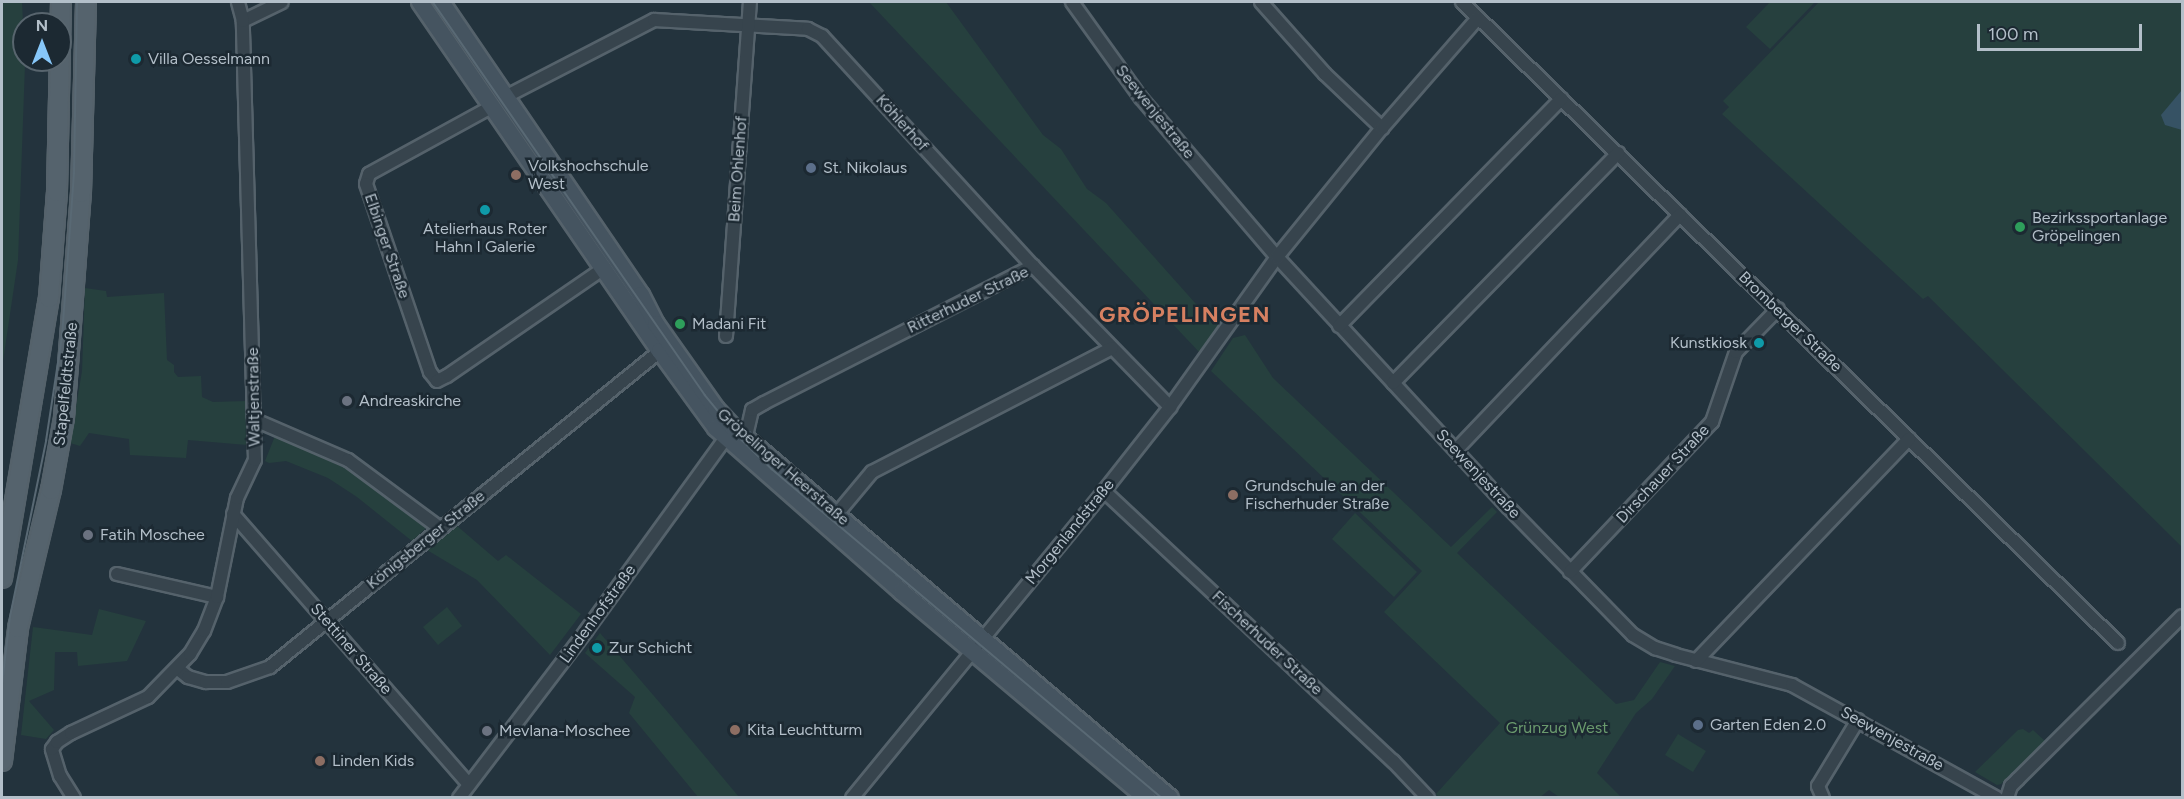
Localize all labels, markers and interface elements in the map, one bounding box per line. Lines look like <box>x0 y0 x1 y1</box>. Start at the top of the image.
north arrow <box>12 12 72 72</box>
scale bar <box>1980 12 2145 50</box>
text: N <box>36 16 48 35</box>
text: 100 m <box>1988 23 2038 45</box>
place label: Villa Oesselmann <box>148 49 270 69</box>
marker: Villa Oesselmann <box>129 52 143 66</box>
street label: Seewenjestraße <box>1111 61 1199 163</box>
street label: Köhlerhof <box>872 91 932 155</box>
street label: Beim Ohlenhof <box>725 115 751 223</box>
place label: Volkshochschule West <box>528 156 648 194</box>
place label: St. Nikolaus <box>823 158 907 178</box>
marker: St. Nikolaus <box>804 161 818 175</box>
marker: Volkshochschule West <box>509 168 523 182</box>
street label: Elbinger Straße <box>360 191 414 301</box>
marker: Atelierhaus Roter Hahn I Galerie <box>478 203 492 217</box>
place label: Bezirkssportanlage Gröpelingen <box>2032 208 2167 246</box>
place label: Atelierhaus Roter Hahn I Galerie <box>423 219 547 257</box>
marker: Bezirkssportanlage Gröpelingen <box>2013 220 2027 234</box>
street label: Ritterhuder Straße <box>904 262 1032 338</box>
street label: Bromberger Straße <box>1734 268 1846 376</box>
district label: GRÖPELINGEN <box>1099 302 1271 328</box>
place label: Madani Fit <box>692 314 766 334</box>
marker: Madani Fit <box>673 317 687 331</box>
street label: Stapelfeldtstraße <box>50 321 82 447</box>
place label: Kunstkiosk <box>1670 333 1747 353</box>
marker: Kunstkiosk <box>1752 336 1766 350</box>
street label: Waltjenstraße <box>244 347 264 447</box>
place label: Andreaskirche <box>359 391 461 411</box>
marker: Andreaskirche <box>340 394 354 408</box>
street label: Gröpelinger Heerstraße <box>713 405 853 529</box>
street label: Dirschauer Straße <box>1612 421 1714 527</box>
street label: Seewenjestraße <box>1432 425 1524 523</box>
street label: Morgenlandstraße <box>1022 475 1118 589</box>
place label: Grundschule an der Fischerhuder Straße <box>1245 476 1389 514</box>
street label: Königsberger Straße <box>363 486 489 594</box>
marker: Grundschule an der Fischerhuder Straße <box>1226 488 1240 502</box>
place label: Fatih Moschee <box>100 525 205 545</box>
marker: Fatih Moschee <box>81 528 95 542</box>
street label: Lindenhofstraße <box>556 561 640 667</box>
street label: Fischerhuder Straße <box>1208 587 1326 699</box>
street label: Stettiner Straße <box>306 599 396 699</box>
place label: Zur Schicht <box>609 638 692 658</box>
marker: Zur Schicht <box>590 641 604 655</box>
street label: Seewenjestraße <box>1837 703 1947 775</box>
place label: Garten Eden 2.0 <box>1710 715 1826 735</box>
park label: Grünzug West <box>1506 718 1608 738</box>
marker: Garten Eden 2.0 <box>1691 718 1705 732</box>
place label: Kita Leuchtturm <box>747 720 862 740</box>
place label: Mevlana-Moschee <box>499 721 630 741</box>
marker: Kita Leuchtturm <box>728 723 742 737</box>
marker: Mevlana-Moschee <box>480 724 494 738</box>
place label: Linden Kids <box>332 751 414 771</box>
marker: Linden Kids <box>313 754 327 768</box>

